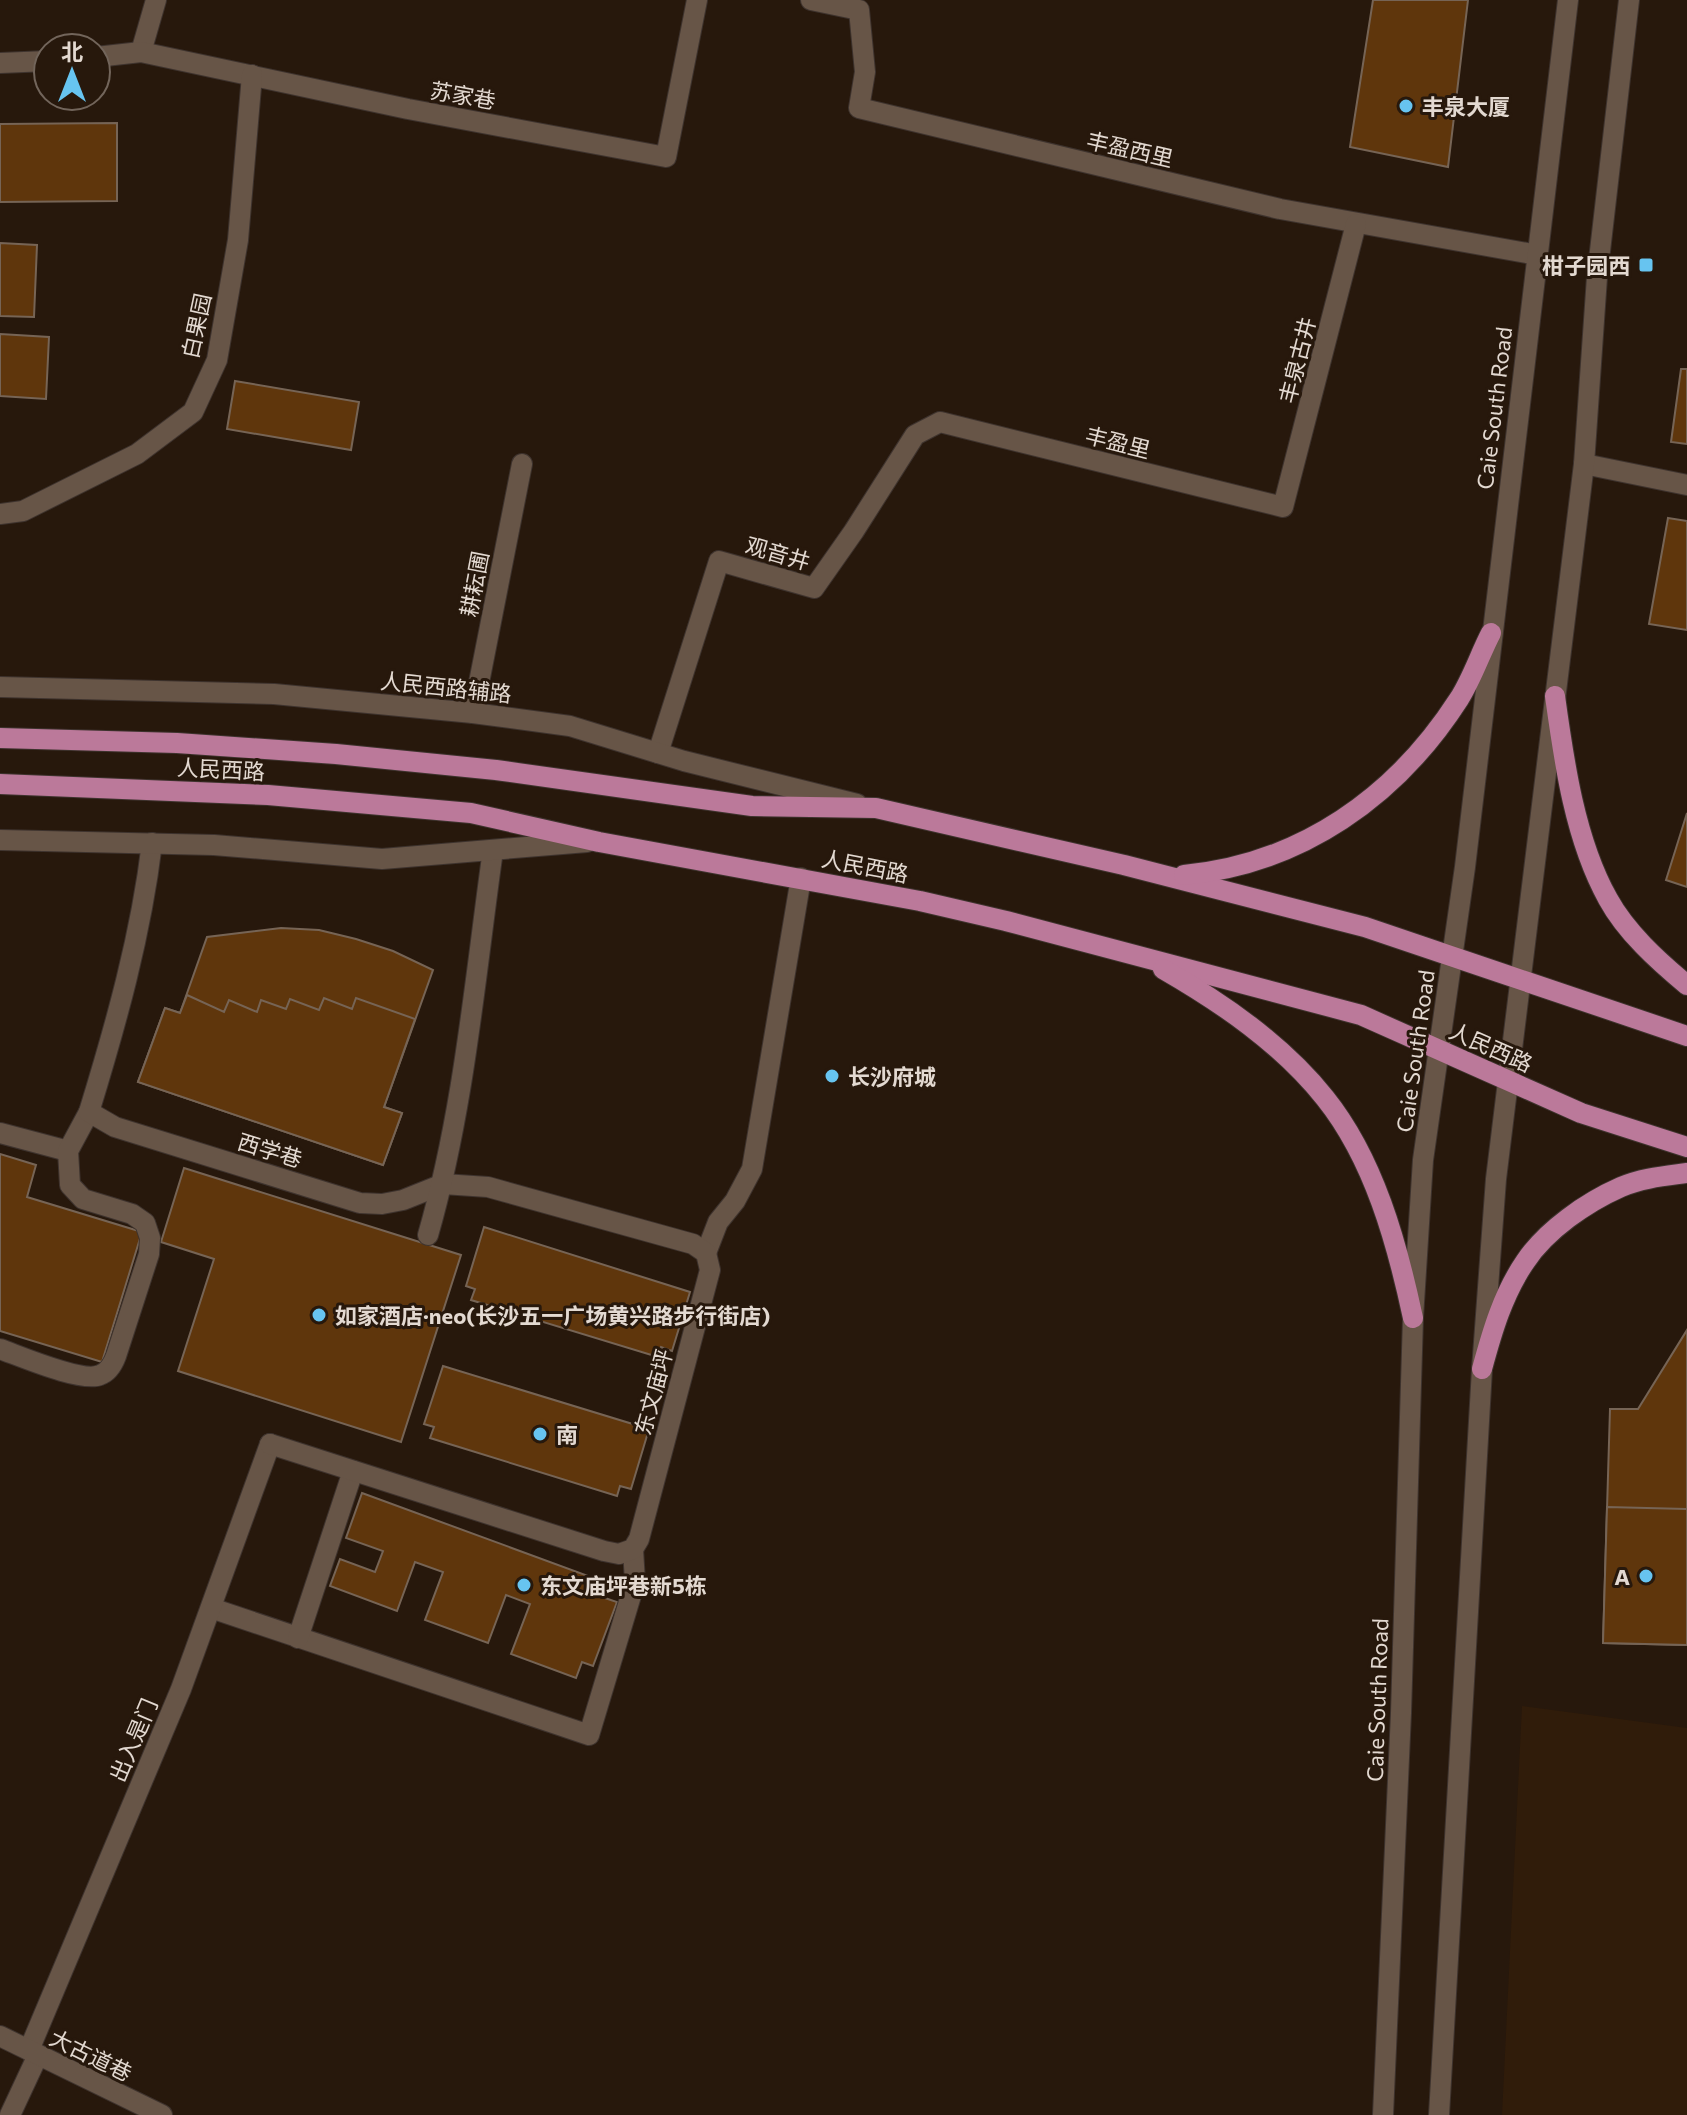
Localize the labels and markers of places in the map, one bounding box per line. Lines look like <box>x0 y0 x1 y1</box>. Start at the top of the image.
place label: 丰泉大厦 <box>1422 93 1510 120</box>
marker: 丰泉大厦 <box>1397 97 1415 115</box>
place label: 柑子园西 <box>1542 252 1630 279</box>
marker: 柑子园西 <box>1637 256 1655 274</box>
place label: 长沙府城 <box>848 1063 936 1090</box>
marker: 长沙府城 <box>823 1067 841 1085</box>
place label: 如家酒店·neo(长沙五一广场黄兴路步行街店) <box>335 1302 770 1329</box>
marker: 如家酒店·neo(长沙五一广场黄兴路步行街店) <box>310 1306 328 1324</box>
place label: 南 <box>556 1421 578 1448</box>
marker: 南 <box>531 1425 549 1443</box>
place label: A <box>1614 1563 1630 1590</box>
marker: A <box>1637 1567 1655 1585</box>
place label: 东文庙坪巷新5栋 <box>540 1572 707 1599</box>
marker: 东文庙坪巷新5栋 <box>515 1576 533 1594</box>

